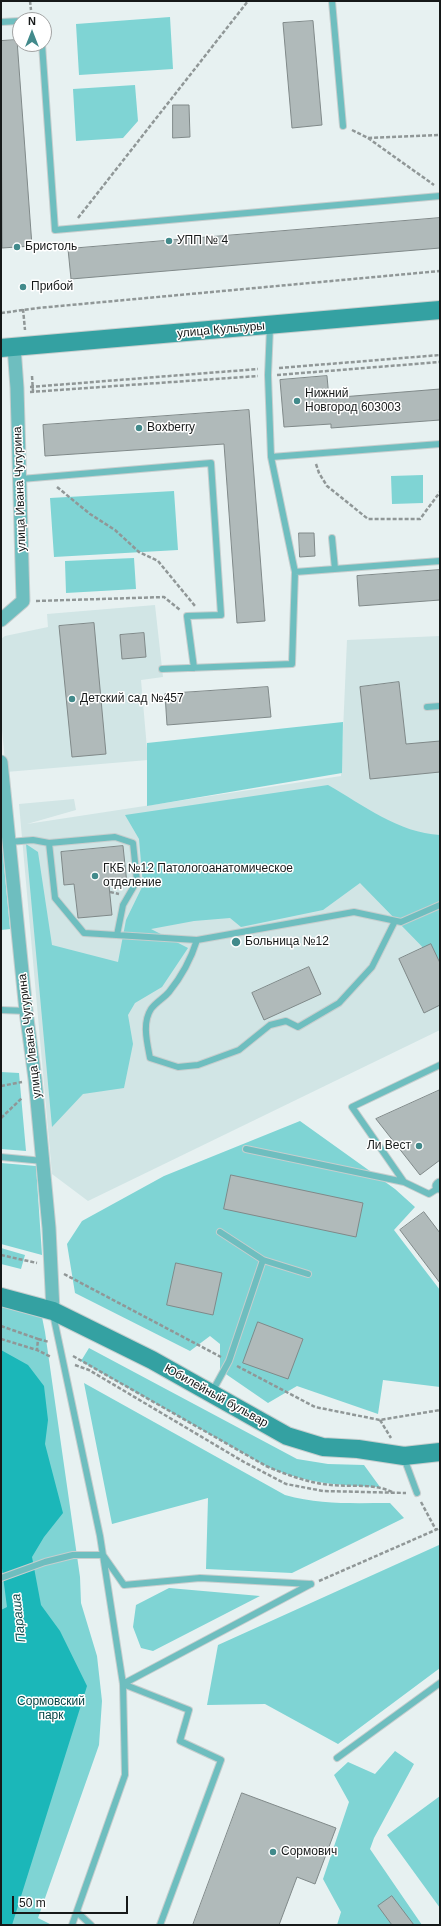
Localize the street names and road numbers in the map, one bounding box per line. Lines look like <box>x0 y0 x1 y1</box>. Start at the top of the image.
street label: улица Культуры <box>176 319 266 341</box>
street label: улица Ивана Чугурина <box>11 426 29 552</box>
street label: улица Ивана Чугурина <box>15 973 45 1099</box>
street label: Юбилейный бульвар <box>162 1361 270 1431</box>

